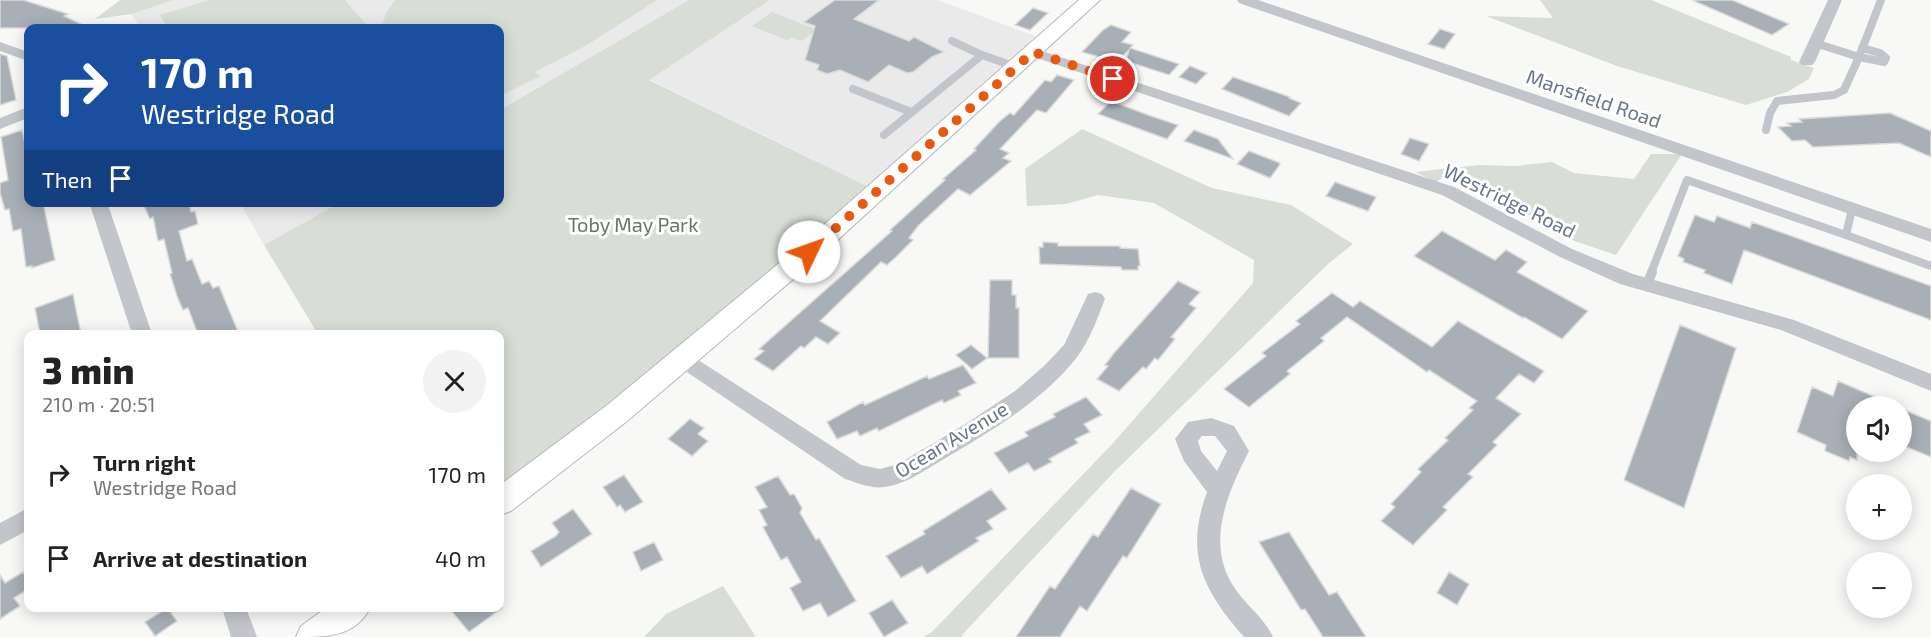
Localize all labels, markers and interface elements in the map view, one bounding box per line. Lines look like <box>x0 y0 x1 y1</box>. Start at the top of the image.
text: 170 m <box>141 46 254 96</box>
icon: right <box>42 48 120 126</box>
pin <box>1087 53 1138 104</box>
icon: arrive <box>1096 62 1129 95</box>
street label: Mansfield Road <box>1523 64 1665 132</box>
text: Westridge Road <box>141 97 335 129</box>
street label: Westridge Road <box>1440 158 1580 242</box>
icon: arrive <box>104 162 137 195</box>
text: Then <box>42 166 92 192</box>
park label: Toby May Park <box>568 212 698 236</box>
position arrow <box>777 220 841 284</box>
text: 3 min <box>42 348 135 391</box>
button: close <box>423 350 486 413</box>
text: 210 m · 20:51 <box>42 392 156 416</box>
street label: Ocean Avenue <box>890 396 1012 482</box>
map controls <box>1846 396 1912 618</box>
button: sound <box>1846 396 1912 462</box>
text: Turn right <box>93 449 195 475</box>
icon: right <box>42 458 75 491</box>
text: 170 m <box>429 461 486 487</box>
button: + <box>1846 474 1912 540</box>
text: Westridge Road <box>93 475 237 499</box>
icon: arrive <box>42 542 75 575</box>
text: Arrive at destination <box>93 545 307 571</box>
text: 40 m <box>435 545 486 571</box>
button: − <box>1846 552 1912 618</box>

